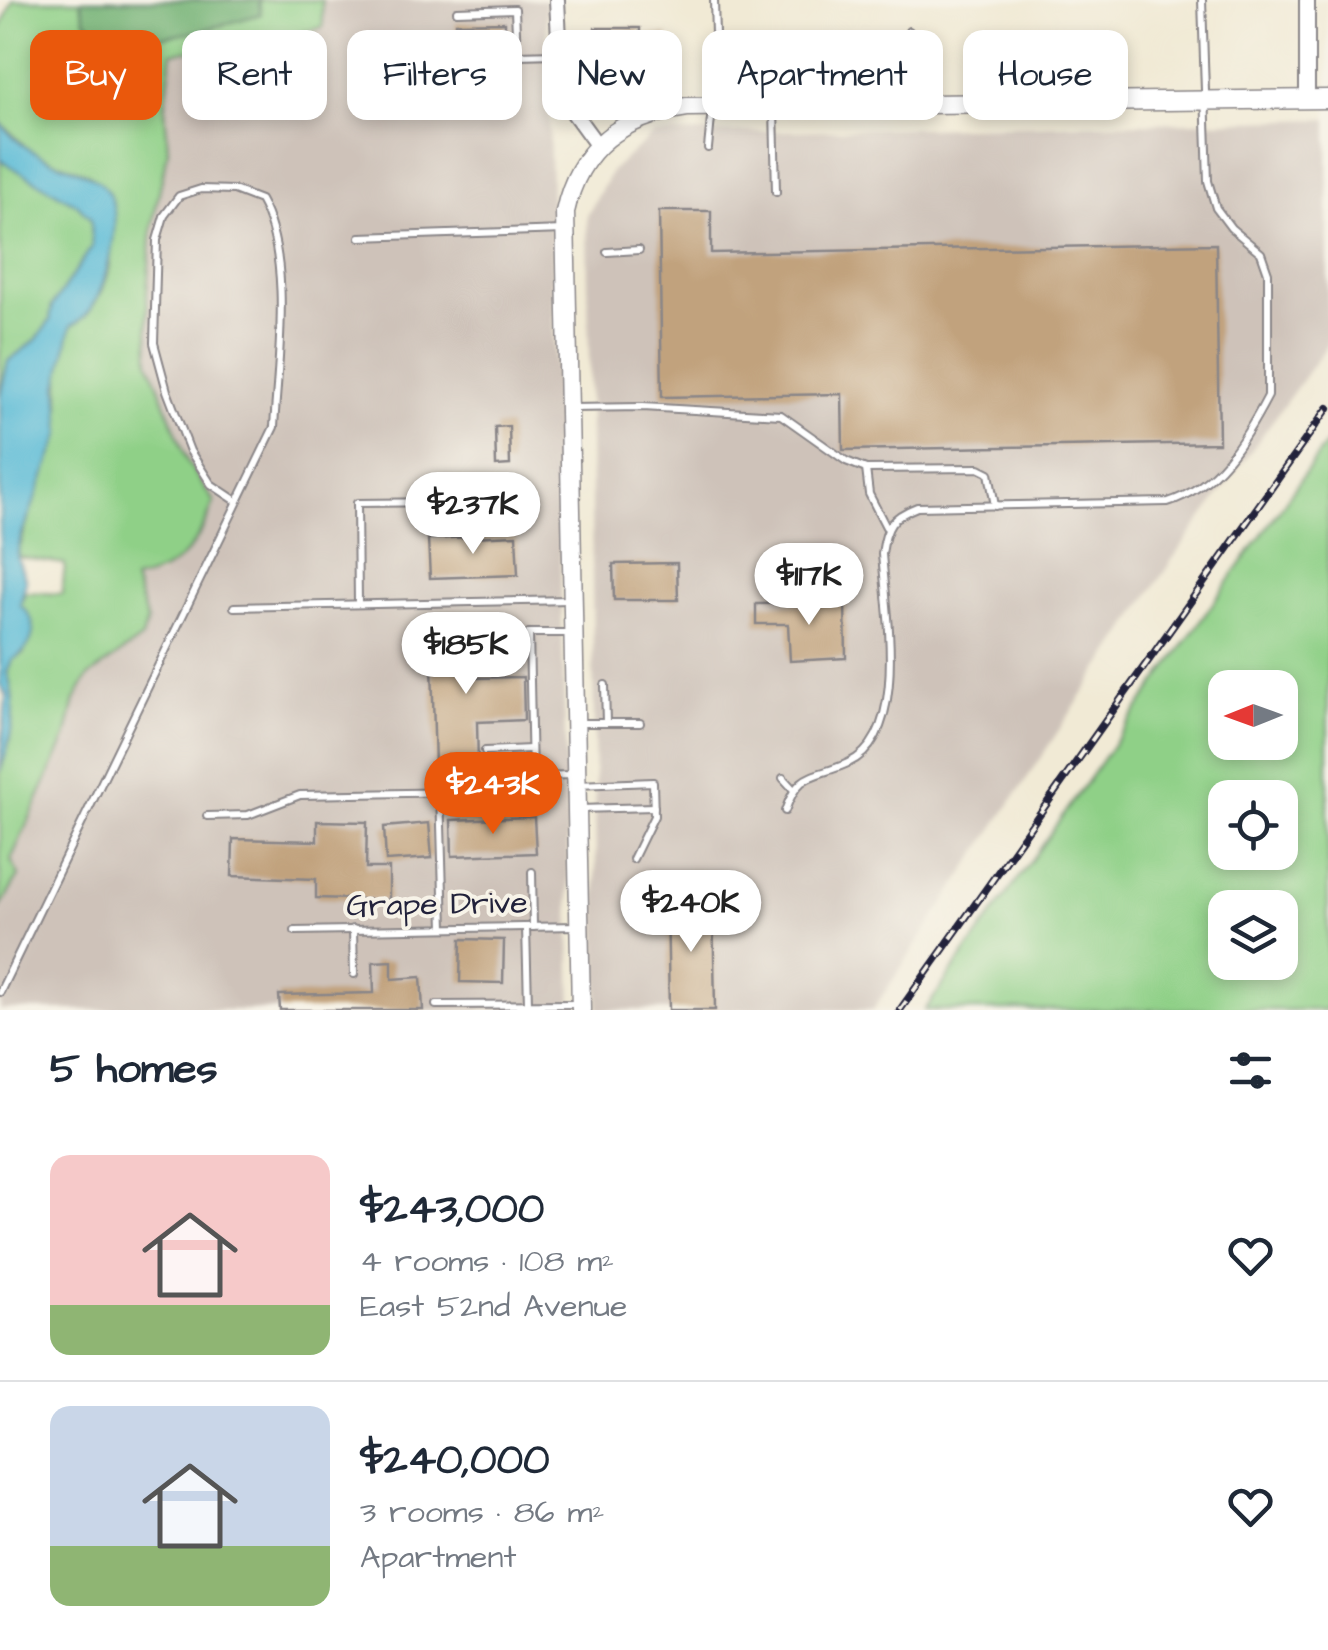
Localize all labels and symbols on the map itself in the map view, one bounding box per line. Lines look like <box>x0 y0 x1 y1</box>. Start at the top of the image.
pin: $237K <box>403 472 543 557</box>
pin: $117K <box>739 543 879 628</box>
pin: $185K <box>396 612 536 697</box>
north arrow <box>1208 670 1298 760</box>
pin: $243K <box>423 752 563 837</box>
pin: $240K <box>621 870 761 955</box>
street label: Grape Drive <box>346 880 528 929</box>

